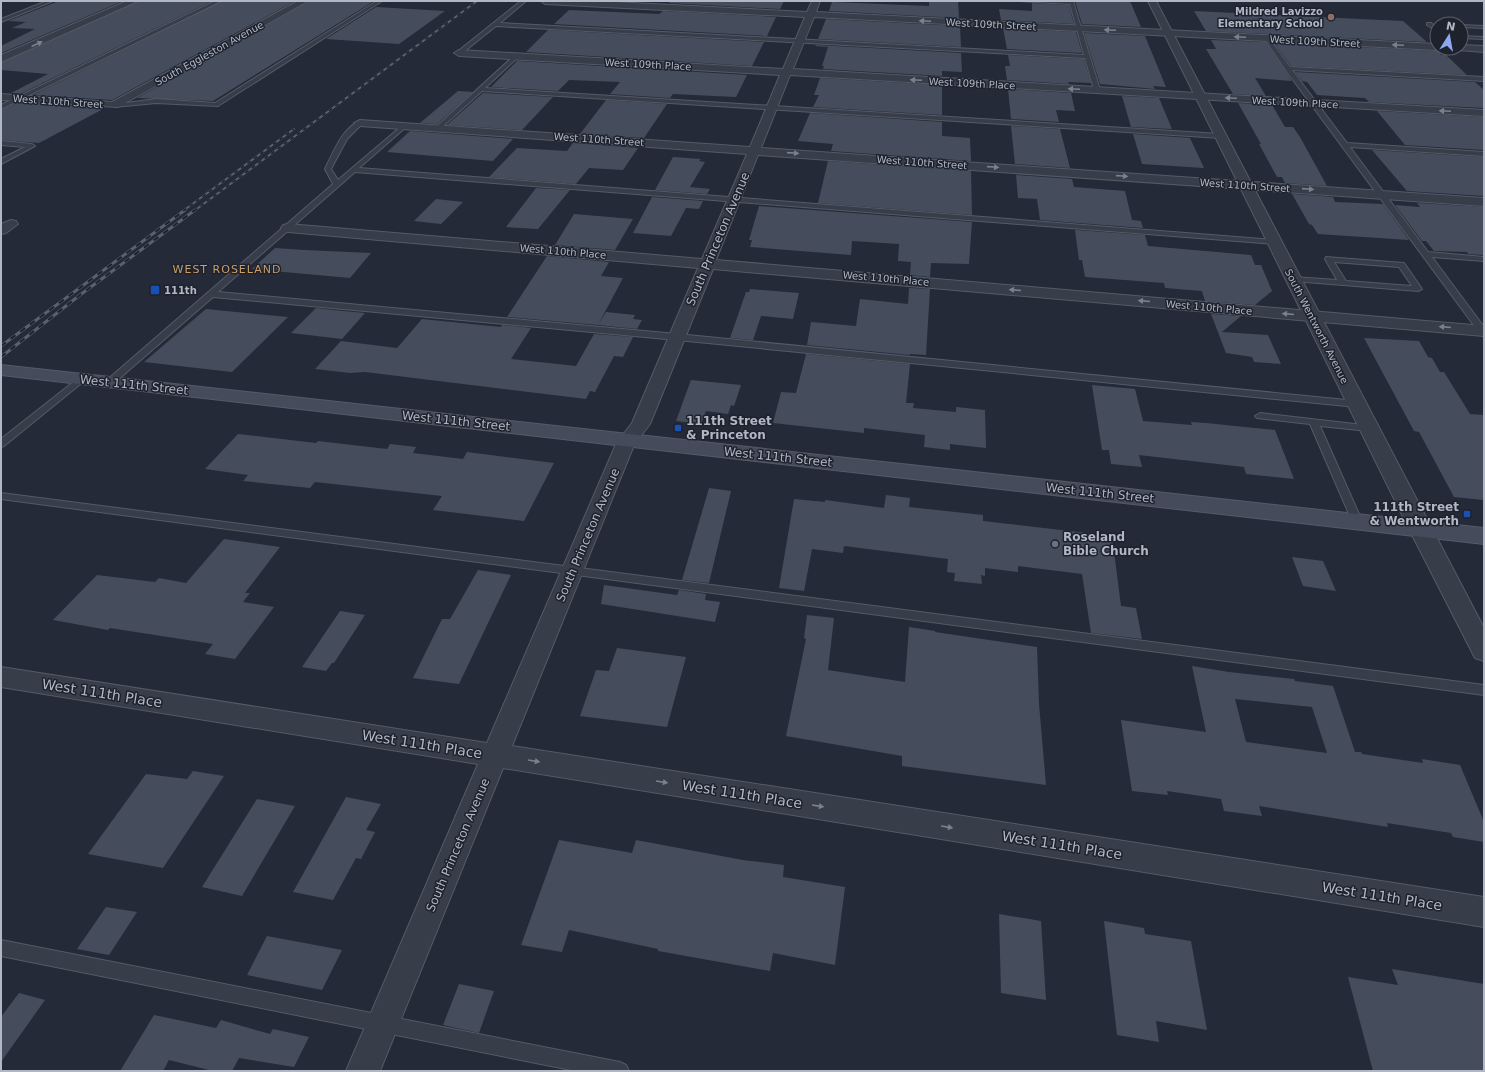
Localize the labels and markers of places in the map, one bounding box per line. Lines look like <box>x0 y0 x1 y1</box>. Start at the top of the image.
place label: Mildred Lavizzo Elementary School <box>1218 6 1323 29</box>
marker: Mildred Lavizzo Elementary School <box>1326 12 1336 22</box>
marker: 111th <box>149 284 161 296</box>
place label: 111th <box>164 285 197 296</box>
place label: 111th Street & Princeton <box>686 414 772 442</box>
marker: 111th Street & Princeton <box>673 423 683 433</box>
place label: 111th Street & Wentworth <box>1370 500 1459 528</box>
marker: 111th Street & Wentworth <box>1462 509 1472 519</box>
place label: Roseland Bible Church <box>1063 530 1149 558</box>
marker: Roseland Bible Church <box>1050 539 1060 549</box>

